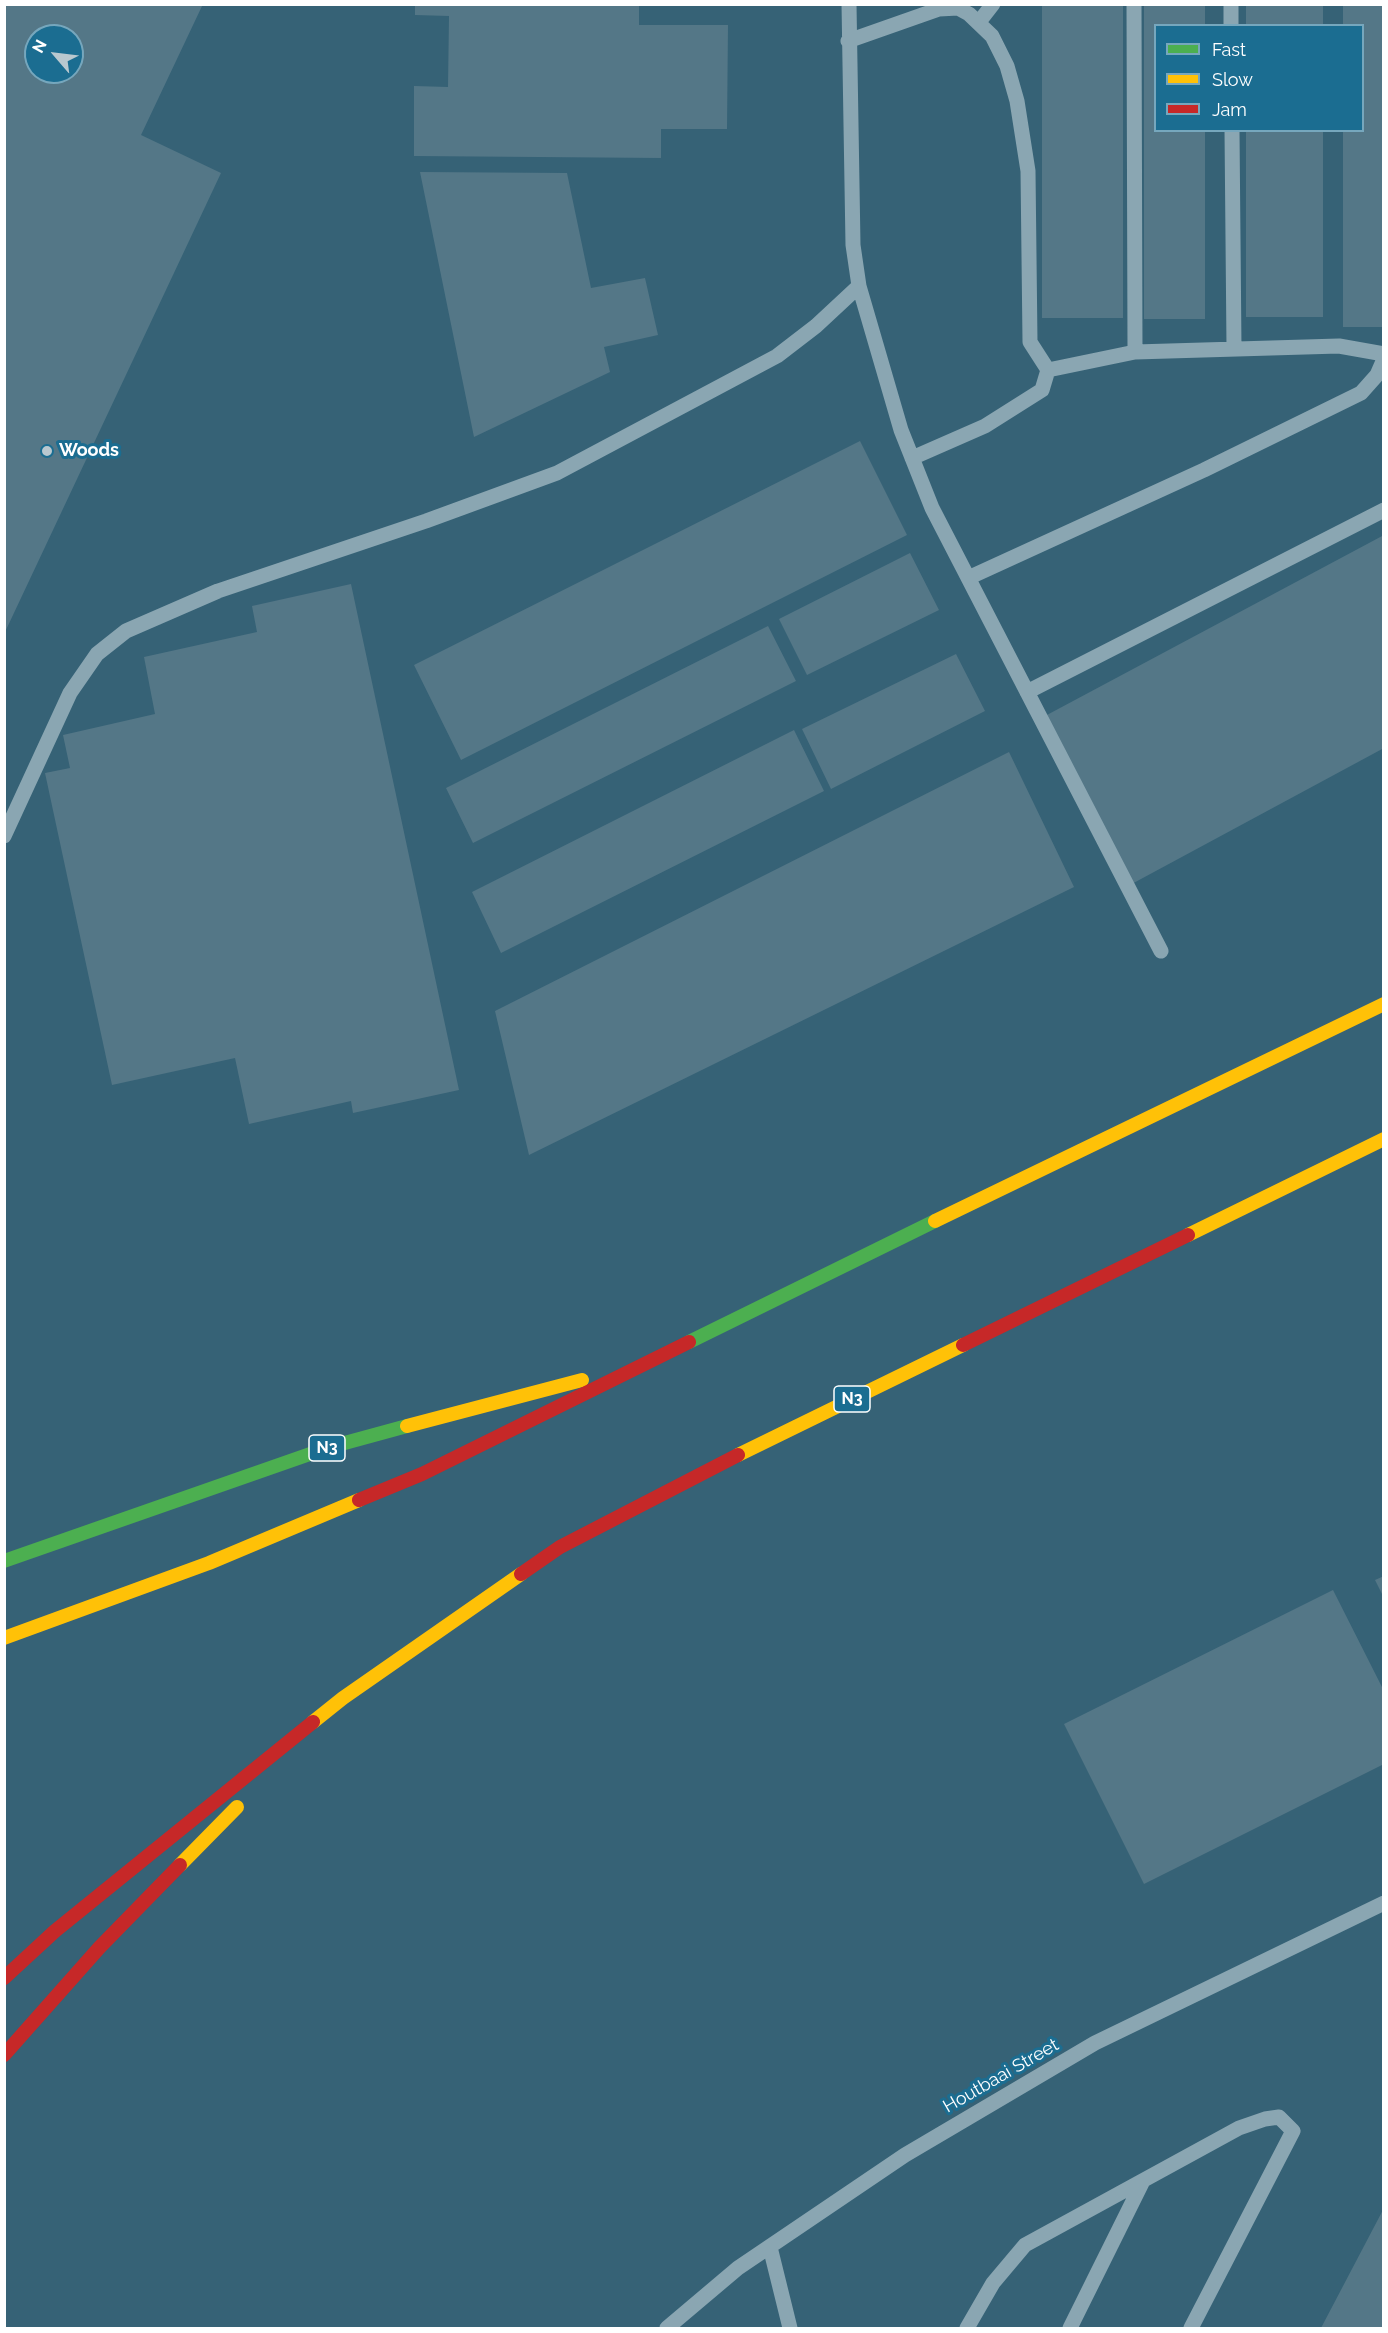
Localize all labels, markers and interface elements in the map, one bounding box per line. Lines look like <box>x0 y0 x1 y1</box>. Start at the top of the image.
north arrow <box>24 24 84 84</box>
legend <box>1154 24 1364 132</box>
text: N <box>28 36 51 56</box>
text: Fast <box>1212 39 1246 60</box>
text: Slow <box>1212 69 1253 90</box>
text: Jam <box>1212 99 1247 120</box>
place label: Woods <box>59 440 119 462</box>
marker: Woods <box>40 444 54 458</box>
road number: N3 <box>834 1386 870 1412</box>
road number: N3 <box>309 1435 345 1461</box>
street label: Houtbaai Street <box>939 2034 1063 2118</box>

